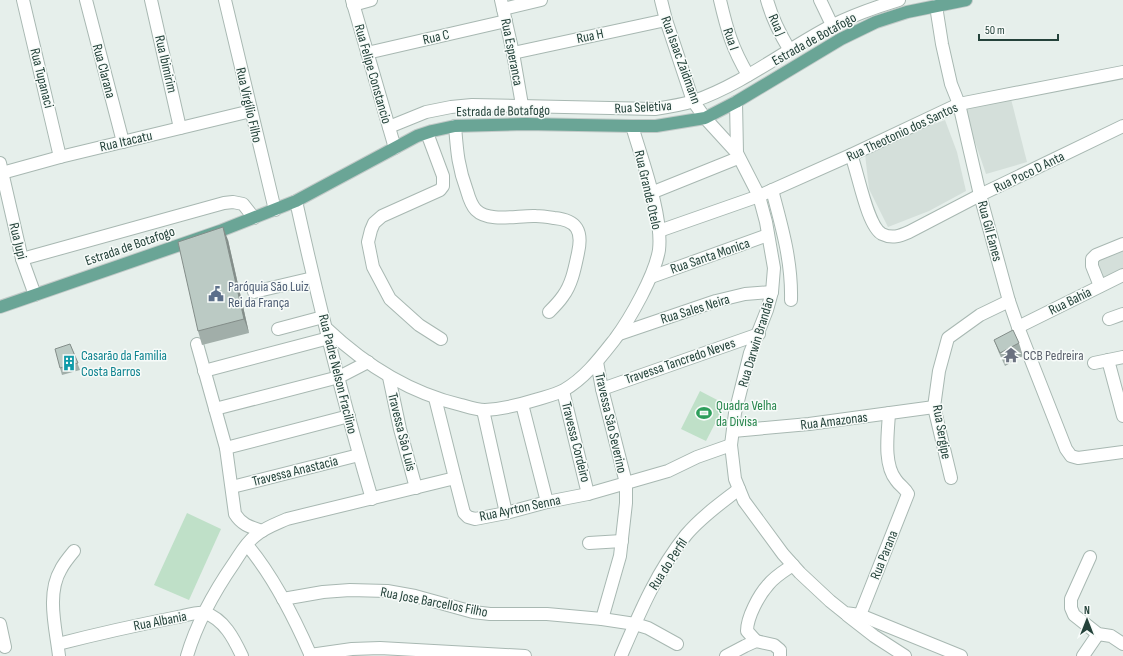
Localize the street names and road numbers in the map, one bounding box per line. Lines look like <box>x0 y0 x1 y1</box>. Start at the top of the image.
street label: Estrada de Botafogo <box>769 9 859 69</box>
street label: Rua J <box>765 11 789 39</box>
street label: Rua Isaac Zaidmann <box>657 14 705 106</box>
street label: Rua Esperanca <box>497 17 527 87</box>
street label: Rua Felipe Constancio <box>351 22 395 126</box>
street label: Rua H <box>575 25 605 47</box>
street label: Rua I <box>719 25 743 53</box>
street label: Rua C <box>421 26 451 48</box>
street label: Rua Ibimirim <box>151 34 181 94</box>
street label: Rua Clarana <box>89 42 119 100</box>
street label: Rua Tupanaci <box>26 46 58 110</box>
street label: Rua Virgílio Filho <box>232 66 266 144</box>
street label: Rua Seletiva <box>614 97 672 117</box>
street label: Rua Theotonio dos Santos <box>844 99 960 165</box>
street label: Estrada de Botafogo <box>456 102 550 120</box>
street label: Rua Itacatu <box>98 127 154 155</box>
street label: Rua Poco D Anta <box>991 148 1067 196</box>
street label: Rua Grande Otelo <box>631 149 665 232</box>
street label: Rua Gil Eanes <box>974 199 1006 263</box>
street label: Rua Jupi <box>5 221 31 261</box>
street label: Estrada de Botafogo <box>83 223 177 269</box>
street label: Rua Santa Monica <box>668 234 752 278</box>
street label: Rua Bahia <box>1046 283 1094 319</box>
street label: Rua Sales Neira <box>658 290 732 328</box>
street label: Rua Darwin Brandão <box>734 295 778 389</box>
street label: Rua Padre Nelson Fracilino <box>315 312 361 436</box>
street label: Travessa Tancredo Neves <box>623 334 737 388</box>
street label: Travessa Sāo Severino <box>591 371 631 475</box>
street label: Travessa Sāo Luis <box>384 391 420 473</box>
street label: Travessa Cordeiro <box>558 400 594 484</box>
street label: Rua Sergipe <box>929 404 955 460</box>
street label: Rua Amazonas <box>799 408 869 434</box>
street label: Travessa Anastacia <box>250 452 340 490</box>
street label: Rua Ayrton Senna <box>478 491 562 525</box>
street label: Rua Parana <box>866 528 902 582</box>
street label: Rua do Perfil <box>645 535 691 593</box>
street label: Rua Jose Barcellos Filho <box>379 583 489 621</box>
street label: Rua Albania <box>132 608 188 634</box>

